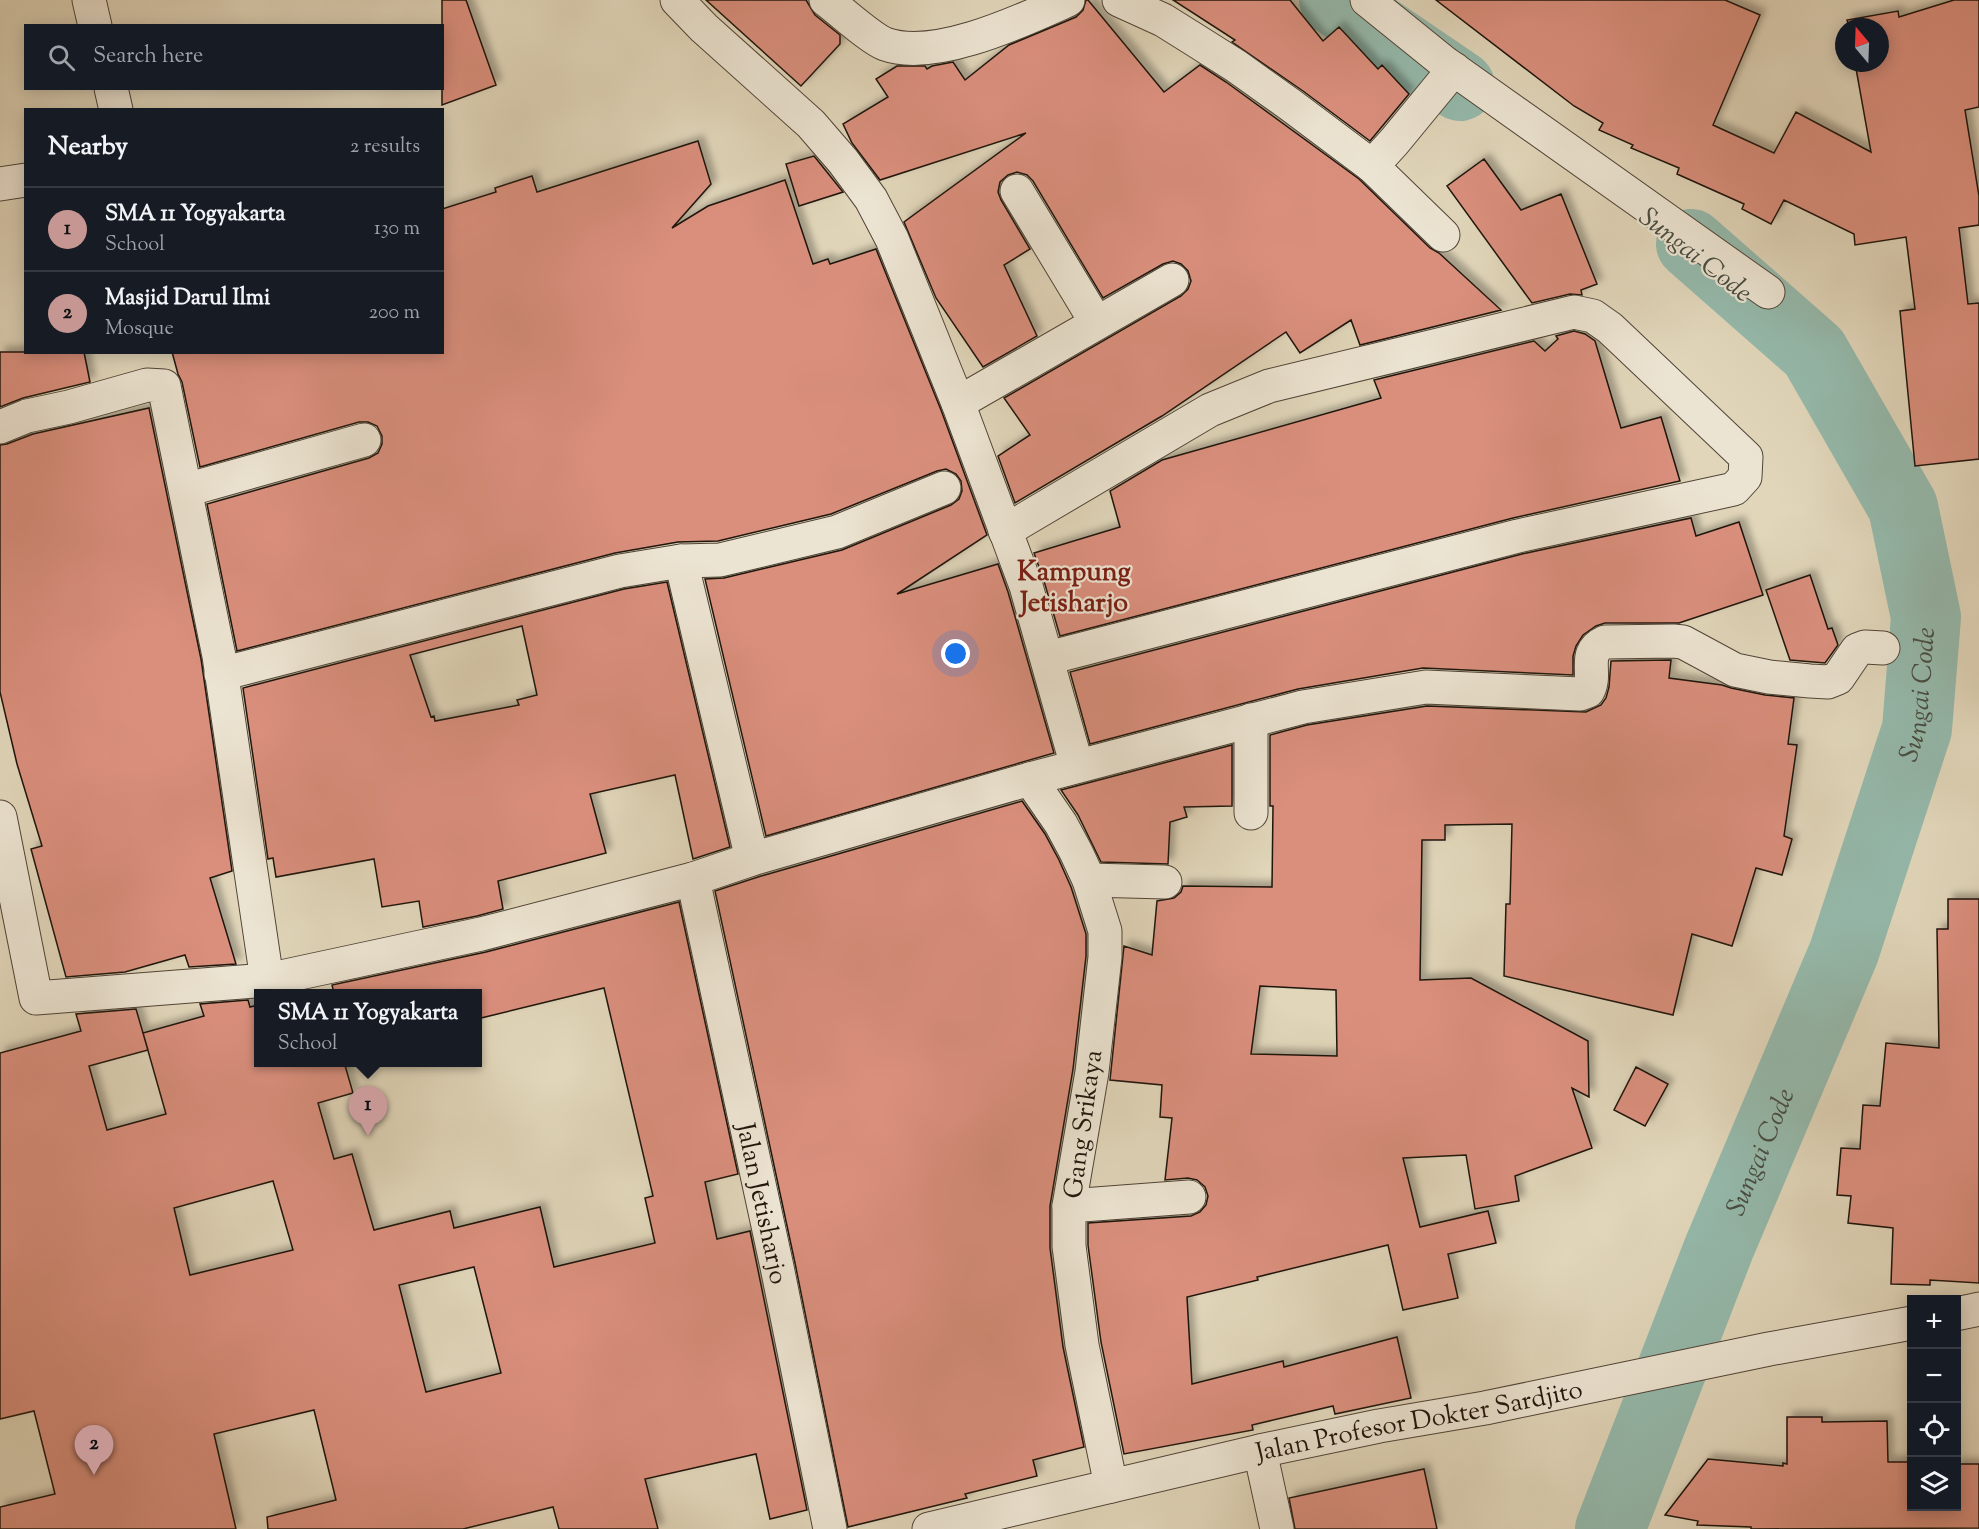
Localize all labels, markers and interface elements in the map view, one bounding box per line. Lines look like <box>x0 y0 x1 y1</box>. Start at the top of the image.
north arrow <box>1835 18 1889 72</box>
search box <box>24 24 444 90</box>
icon: search <box>45 41 78 74</box>
text: Search here <box>93 41 203 73</box>
text: Nearby <box>48 129 128 166</box>
text: 2 results <box>350 133 420 162</box>
text: SMA 11 Yogyakarta <box>105 199 285 231</box>
water label: Sungai Code <box>1629 199 1760 313</box>
text: 1 <box>64 215 71 244</box>
text: 130 m <box>374 215 420 244</box>
text: School <box>105 231 165 260</box>
text: Masjid Darul Ilmi <box>105 283 270 315</box>
text: 2 <box>63 299 72 328</box>
text: 200 m <box>369 299 420 328</box>
text: Mosque <box>105 315 174 344</box>
district label: Kampung Jetisharjo <box>1017 554 1131 624</box>
water label: Sungai Code <box>1891 626 1947 767</box>
your location <box>941 639 970 668</box>
popup <box>254 989 482 1067</box>
text: SMA 11 Yogyakarta <box>278 998 458 1030</box>
text: School <box>278 1030 338 1059</box>
street label: Gang Srikaya <box>1056 1048 1113 1201</box>
water label: Sungai Code <box>1718 1083 1806 1222</box>
pin: 1 <box>348 1086 388 1136</box>
street label: Jalan Jetisharjo <box>725 1118 796 1288</box>
map controls <box>1907 1295 1961 1511</box>
button: + <box>1907 1295 1961 1349</box>
button: − <box>1907 1349 1961 1403</box>
street label: Jalan Profesor Dokter Sardjito <box>1250 1372 1586 1473</box>
button: locate <box>1907 1403 1961 1457</box>
pin: 2 <box>74 1426 113 1475</box>
button: layers <box>1907 1457 1961 1511</box>

